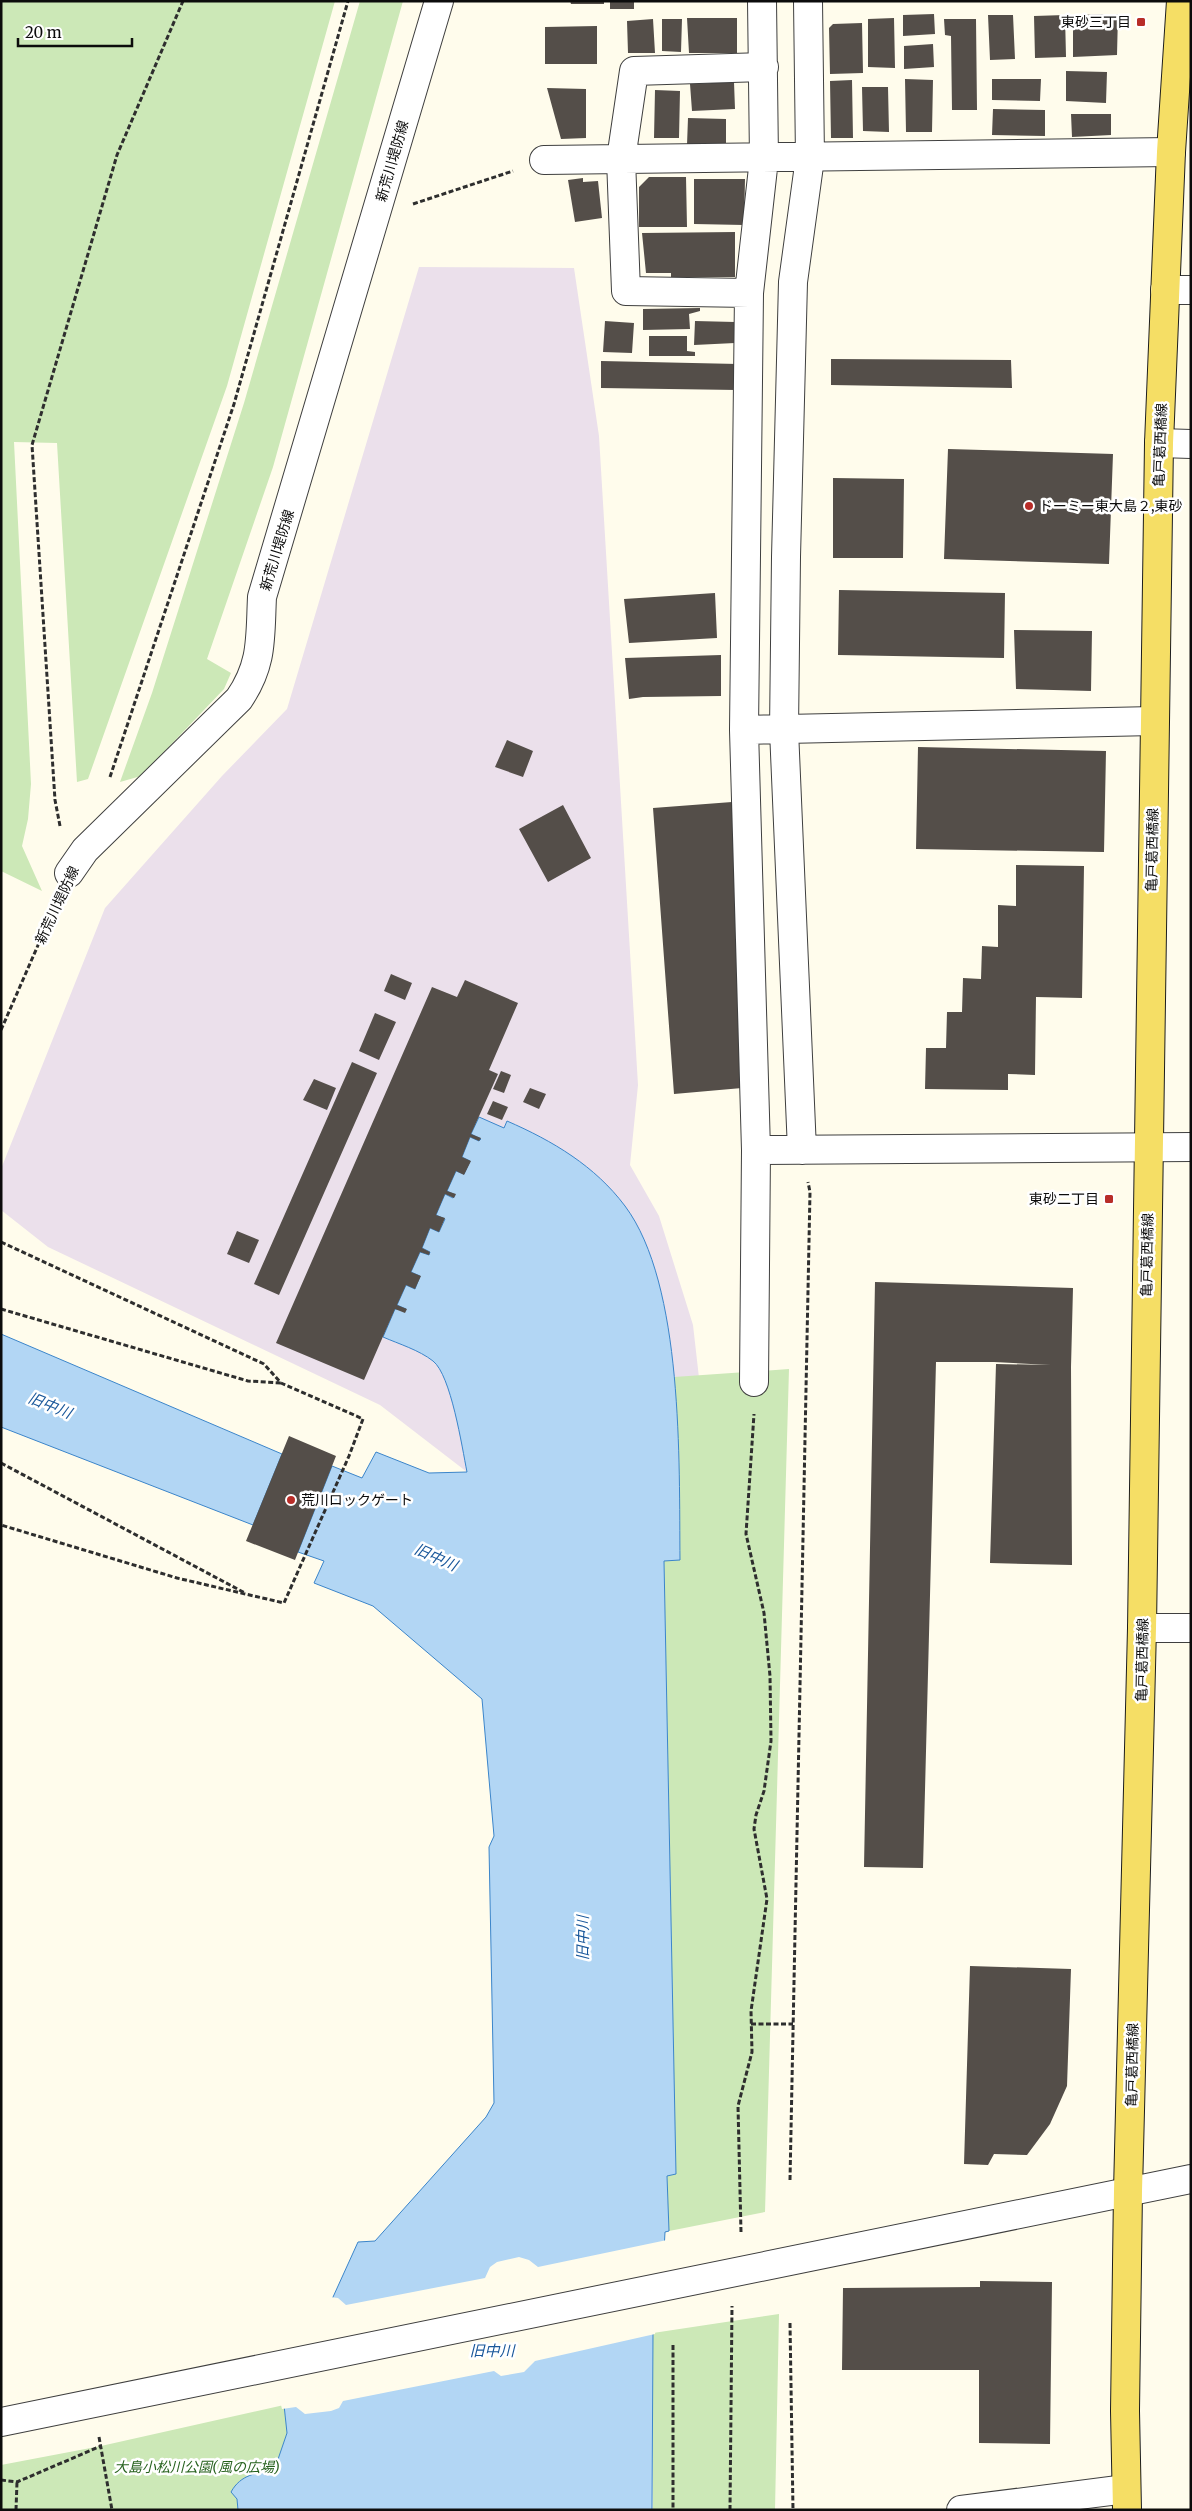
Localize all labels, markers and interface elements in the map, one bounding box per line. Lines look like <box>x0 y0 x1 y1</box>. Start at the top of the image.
place label: 東砂三丁目 <box>1061 13 1131 31</box>
scale bar <box>18 15 131 47</box>
marker: 東砂三丁目 <box>1135 16 1147 28</box>
text: 20 m <box>25 23 62 42</box>
street label: 新荒川堤防線 <box>372 118 412 204</box>
street label: 亀戸葛西橋線 <box>1150 403 1170 487</box>
place label: ドーミー東大島２,東砂 <box>1039 497 1183 515</box>
marker: ドーミー東大島２,東砂 <box>1023 500 1035 512</box>
street label: 新荒川堤防線 <box>256 507 298 593</box>
street label: 亀戸葛西橋線 <box>1142 808 1162 892</box>
street label: 新荒川堤防線 <box>31 863 83 947</box>
place label: 東砂二丁目 <box>1029 1190 1099 1208</box>
marker: 東砂二丁目 <box>1103 1193 1115 1205</box>
street label: 亀戸葛西橋線 <box>1137 1213 1157 1297</box>
water label: 旧中川 <box>26 1388 76 1423</box>
place label: 荒川ロックゲート <box>301 1491 413 1509</box>
marker: 荒川ロックゲート <box>285 1494 297 1506</box>
water label: 旧中川 <box>412 1539 462 1576</box>
street label: 亀戸葛西橋線 <box>1132 1618 1152 1702</box>
water label: 旧中川 <box>573 1914 592 1961</box>
street label: 亀戸葛西橋線 <box>1122 2023 1142 2107</box>
water label: 旧中川 <box>469 2341 516 2360</box>
park label: 大島小松川公園(風の広場) <box>114 2458 280 2476</box>

